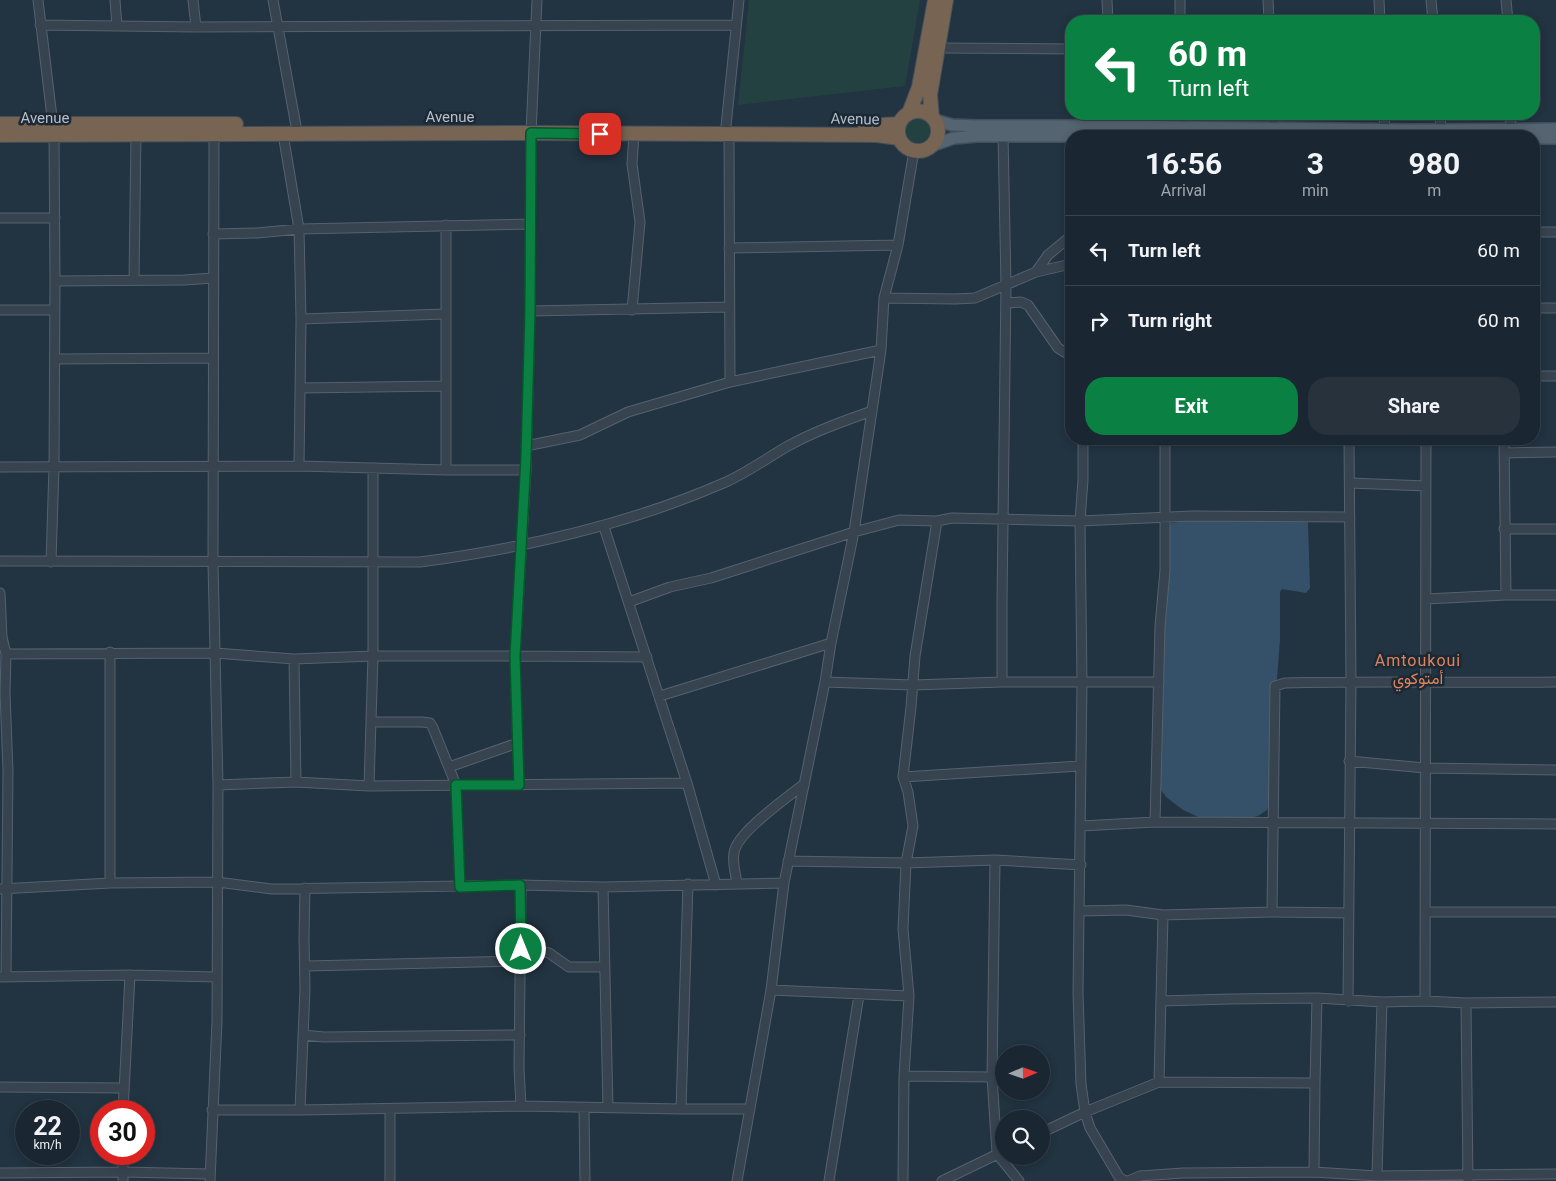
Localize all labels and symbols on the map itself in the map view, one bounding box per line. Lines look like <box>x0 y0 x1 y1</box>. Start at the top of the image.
street label: Avenue <box>425 108 475 126</box>
street label: Avenue <box>20 109 70 127</box>
street label: Avenue <box>830 110 880 128</box>
pin <box>579 113 621 155</box>
district label: Amtoukoui أمتوكوي <box>1375 651 1461 692</box>
position arrow <box>494 922 546 974</box>
north arrow <box>995 1045 1050 1100</box>
speed limit sign: 30 <box>90 1100 155 1165</box>

